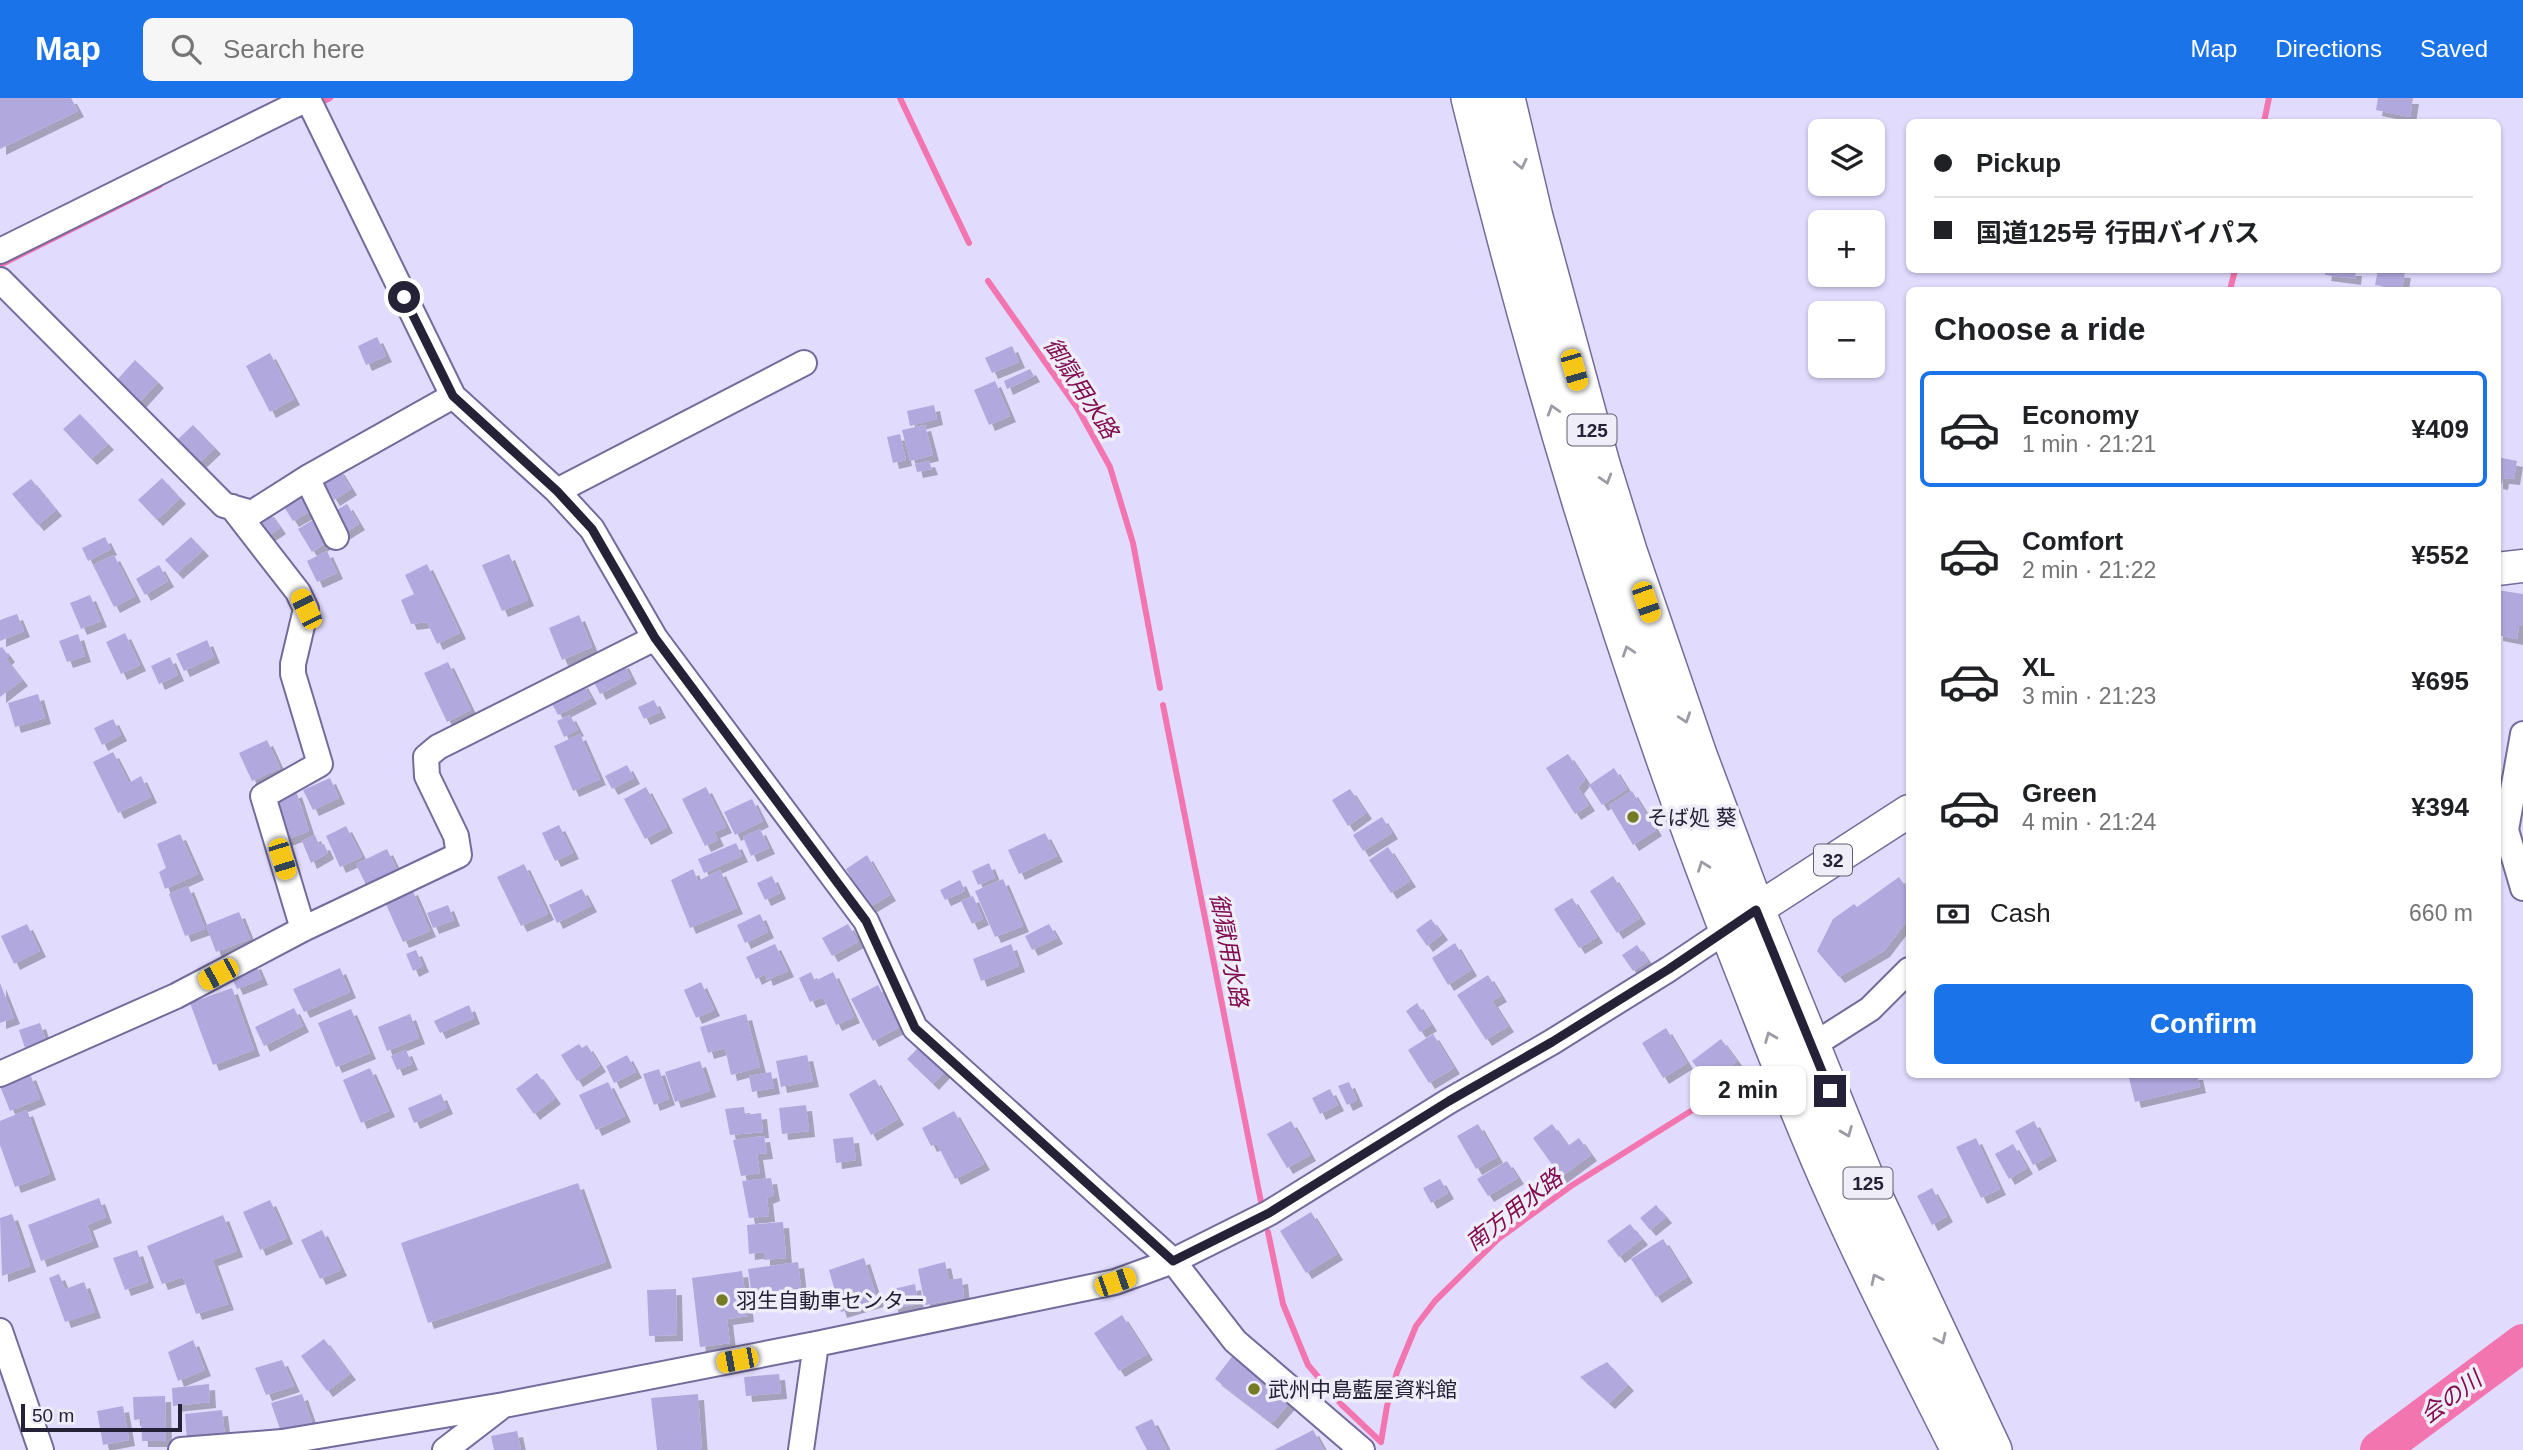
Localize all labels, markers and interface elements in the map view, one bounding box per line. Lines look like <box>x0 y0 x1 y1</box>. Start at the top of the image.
search box <box>143 18 633 81</box>
text: Map <box>35 30 101 67</box>
icon: search <box>167 30 205 68</box>
text: Search here <box>223 34 365 64</box>
text: Map <box>2191 35 2237 62</box>
text: Directions <box>2275 35 2382 62</box>
text: Saved <box>2420 35 2488 62</box>
map controls <box>1808 119 1885 378</box>
button: layers <box>1808 119 1885 196</box>
text: Pickup <box>1976 148 2061 178</box>
one-way arrow <box>1513 158 1528 170</box>
button: + <box>1808 210 1885 287</box>
text: 国道125号 行田バイパス <box>1976 218 2260 248</box>
route start <box>388 281 420 313</box>
button: − <box>1808 301 1885 378</box>
text: Choose a ride <box>1934 311 2146 347</box>
water label: 御獄用水路 <box>1039 333 1124 445</box>
car <box>1559 347 1590 393</box>
icon: car <box>1938 398 2001 461</box>
text: Economy <box>2022 400 2139 430</box>
one-way arrow <box>1547 404 1562 416</box>
road number: 125 <box>1568 414 1616 446</box>
text: ¥409 <box>2411 414 2469 444</box>
text: 1 min · 21:21 <box>2022 431 2156 457</box>
one-way arrow <box>1598 472 1612 484</box>
icon: car <box>1938 524 2001 587</box>
text: Comfort <box>2022 526 2123 556</box>
text: ¥552 <box>2411 540 2469 570</box>
text: 2 min · 21:22 <box>2022 557 2156 583</box>
car <box>1630 579 1663 625</box>
car <box>288 586 325 632</box>
one-way arrow <box>1621 645 1636 657</box>
icon: car <box>1938 650 2001 713</box>
text: XL <box>2022 652 2055 682</box>
text: ¥695 <box>2411 666 2469 696</box>
text: 3 min · 21:23 <box>2022 683 2156 709</box>
one-way arrow <box>1677 711 1691 724</box>
icon: car <box>1938 776 2001 839</box>
text: Green <box>2022 778 2097 808</box>
text: ¥394 <box>2411 792 2469 822</box>
place label: そば処 葵 <box>1647 806 1737 829</box>
marker: そば処 葵 <box>1625 809 1641 825</box>
text: 4 min · 21:24 <box>2022 809 2156 835</box>
car <box>266 836 299 882</box>
road number: 32 <box>1814 845 1852 876</box>
one-way arrow <box>1697 860 1711 872</box>
water label: 御獄用水路 <box>1205 891 1253 1011</box>
icon: cash <box>1934 895 1972 933</box>
text: Cash <box>1990 898 2051 928</box>
text: 660 m <box>2409 900 2473 926</box>
car <box>195 955 242 993</box>
button: Confirm <box>1934 984 2473 1064</box>
one-way arrow <box>1765 1031 1779 1043</box>
callout: 2 min <box>1690 1066 1806 1116</box>
route end <box>1814 1075 1846 1107</box>
text: 2 min <box>1718 1077 1778 1103</box>
one-way arrow <box>1838 1125 1852 1137</box>
water label: 南方用水路 <box>1461 1163 1569 1256</box>
road number: 125 <box>1843 1168 1892 1198</box>
car <box>1092 1265 1139 1299</box>
one-way arrow <box>1870 1274 1884 1286</box>
place label: 羽生自動車センター <box>736 1289 925 1312</box>
marker: 羽生自動車センター <box>714 1292 730 1308</box>
one-way arrow <box>1932 1332 1946 1344</box>
car <box>715 1346 760 1374</box>
water label: 会の川 <box>2416 1364 2489 1428</box>
place label: 武州中島藍屋資料館 <box>1268 1378 1457 1401</box>
marker: 武州中島藍屋資料館 <box>1246 1381 1262 1397</box>
scale bar <box>21 1401 182 1433</box>
text: 50 m <box>32 1405 74 1426</box>

